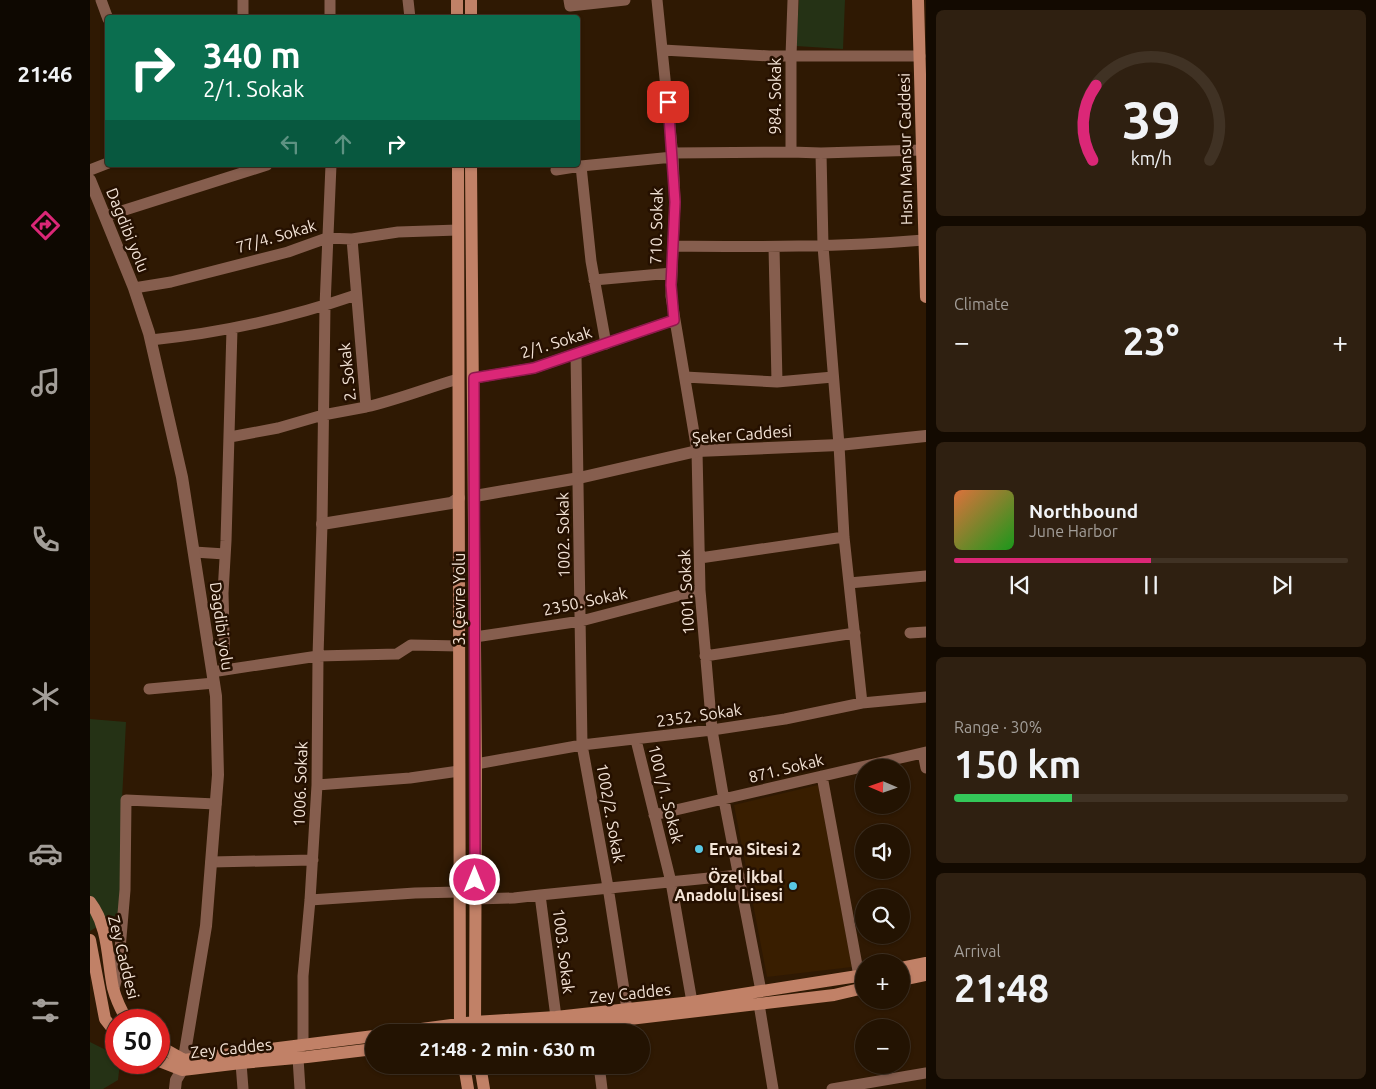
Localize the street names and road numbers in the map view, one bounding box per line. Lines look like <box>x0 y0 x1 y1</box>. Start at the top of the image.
street label: 984. Sokak <box>766 58 784 134</box>
street label: Hısnı Mansur Caddesi <box>895 73 915 225</box>
street label: Dagdibi yolu <box>103 185 153 275</box>
street label: 710. Sokak <box>646 187 666 265</box>
street label: 77/4. Sokak <box>234 216 318 256</box>
street label: 2/1. Sokak <box>518 323 594 361</box>
street label: 2. Sokak <box>335 342 359 402</box>
street label: Şeker Caddesi <box>691 422 793 446</box>
street label: 1002. Sokak <box>553 492 573 578</box>
street label: 1001. Sokak <box>675 549 697 635</box>
street label: 3. Çevre Yolu <box>450 553 468 645</box>
street label: Dagdibi yolu <box>207 581 237 671</box>
street label: 2350. Sokak <box>541 583 629 619</box>
street label: 2352. Sokak <box>655 700 743 730</box>
street label: 1006. Sokak <box>290 741 310 827</box>
street label: 1001/1. Sokak <box>645 743 687 845</box>
street label: 871. Sokak <box>747 750 825 786</box>
street label: 1002/2. Sokak <box>593 762 629 864</box>
street label: 1003. Sokak <box>550 907 578 995</box>
street label: Zey Caddesi <box>105 913 143 1001</box>
street label: Zey Caddes <box>588 980 672 1006</box>
street label: Zey Caddes <box>189 1035 273 1061</box>

